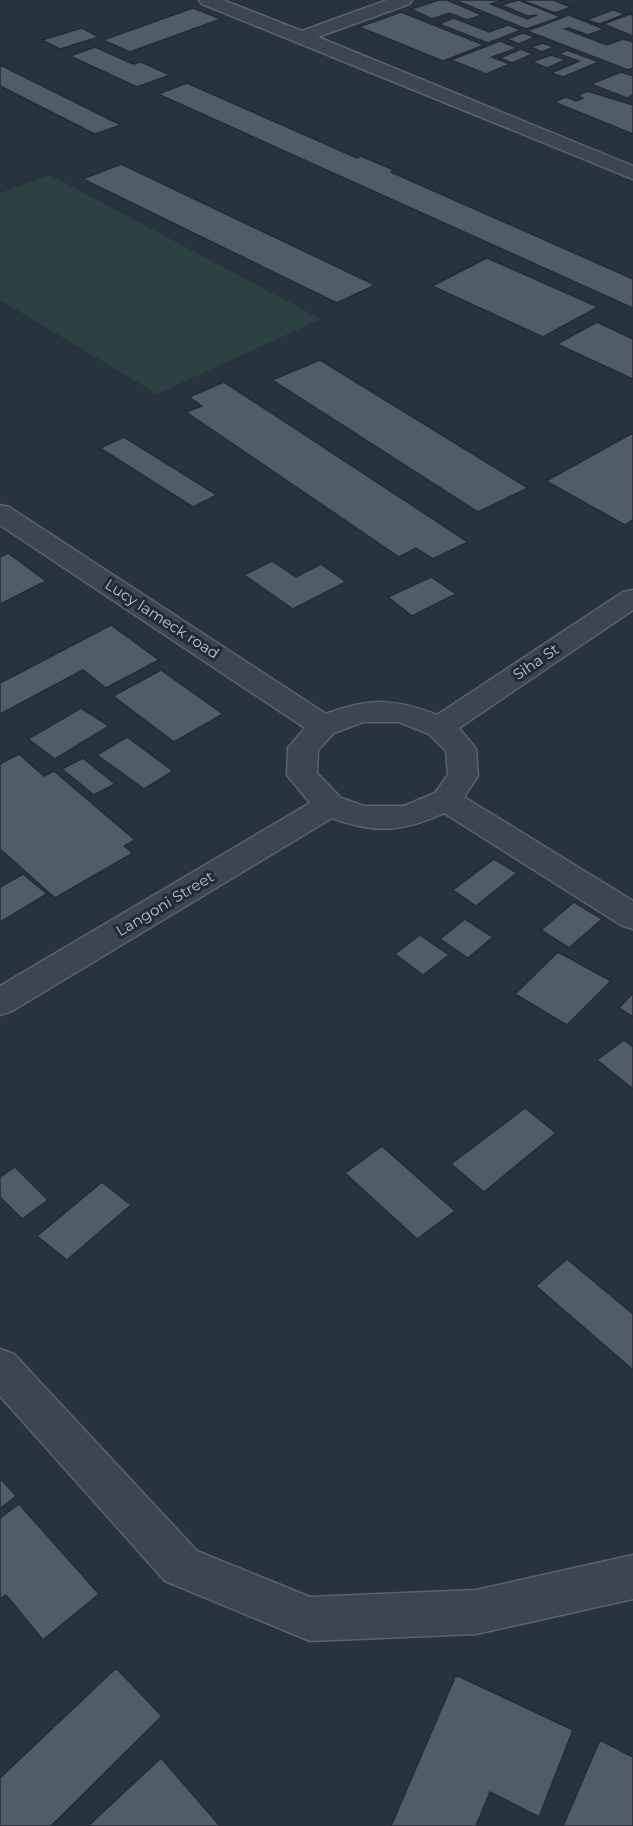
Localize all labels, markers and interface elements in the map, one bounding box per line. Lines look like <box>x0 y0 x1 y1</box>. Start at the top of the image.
street label: Lucy lameck road <box>102 575 223 663</box>
street label: Siha St <box>509 639 562 684</box>
street label: Langoni Street <box>112 867 217 940</box>

